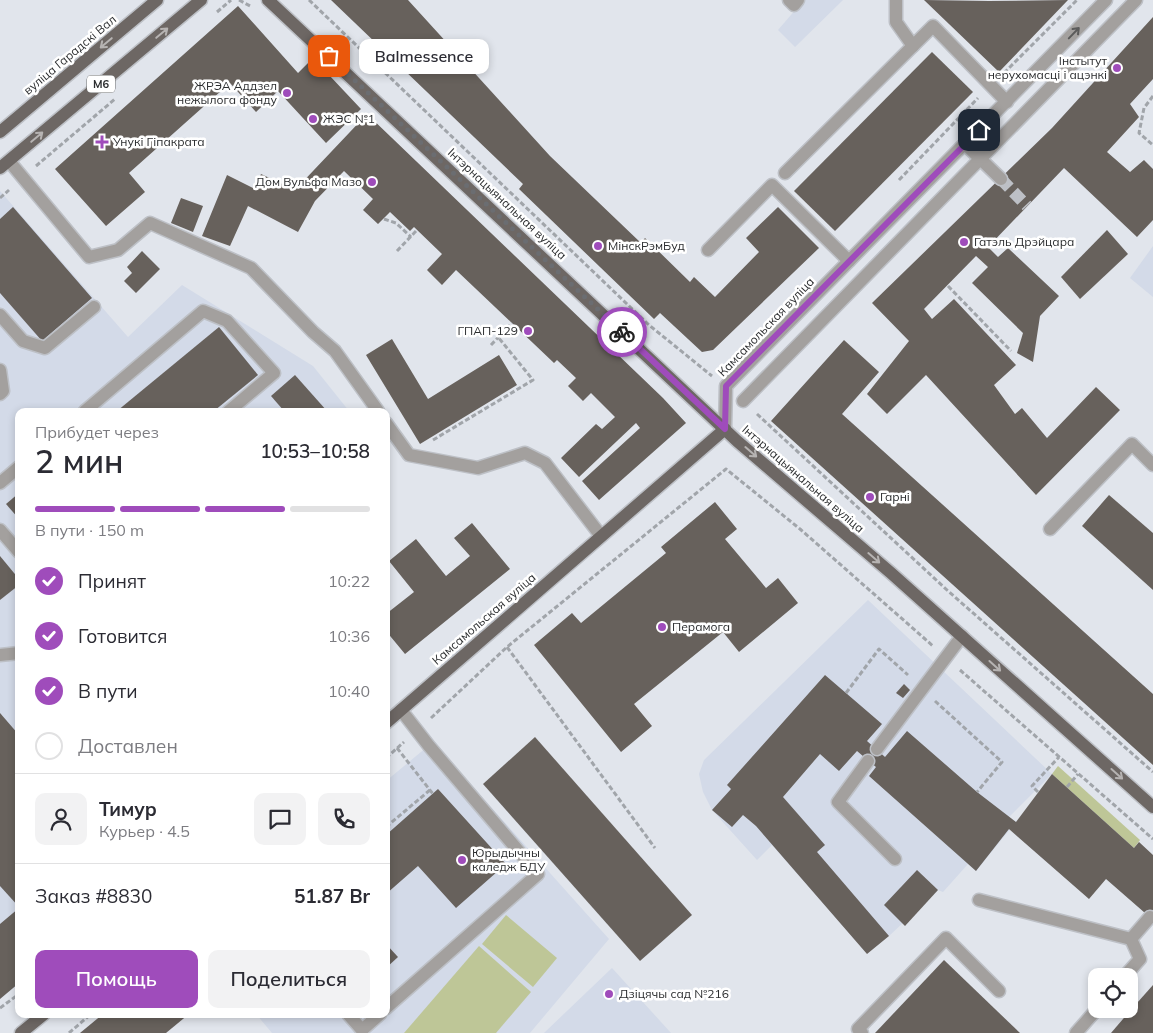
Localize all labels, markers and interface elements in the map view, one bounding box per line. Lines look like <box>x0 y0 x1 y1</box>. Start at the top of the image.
street label: вуліца Гарадскі Вал <box>20 12 119 98</box>
one-way arrow <box>155 27 168 38</box>
one-way arrow <box>1068 27 1080 39</box>
pin <box>308 35 350 77</box>
one-way arrow <box>100 37 113 48</box>
callout: Balmessence <box>359 38 489 74</box>
icon: bag <box>315 42 343 70</box>
text: Balmessence <box>375 46 473 66</box>
place label: Інстытут нерухомасці і ацэнкі <box>988 53 1108 82</box>
marker: Інстытут нерухомасці і ацэнкі <box>1111 62 1123 74</box>
road number: М6 <box>87 76 115 92</box>
place label: ЖРЭА Аддзел нежылога фонду <box>177 78 278 107</box>
marker: ЖРЭА Аддзел нежылога фонду <box>281 87 293 99</box>
pin <box>958 109 1000 151</box>
place label: ЖЭС №1 <box>323 111 375 126</box>
marker: ЖЭС №1 <box>307 113 319 125</box>
icon: home <box>965 116 993 144</box>
one-way arrow <box>31 131 44 143</box>
place label: Унукі Гіпакрата <box>112 134 205 149</box>
marker: Унукі Гіпакрата <box>95 135 109 149</box>
street label: Інтэрнацыянальная вуліца <box>445 145 570 262</box>
place label: Дом Вульфа Мазо <box>255 174 362 189</box>
marker: Дом Вульфа Мазо <box>366 176 378 188</box>
place label: Гатэль Дрэйцара <box>974 234 1074 249</box>
marker: Гатэль Дрэйцара <box>958 236 970 248</box>
place label: МінскРэмБуд <box>608 238 685 253</box>
marker: МінскРэмБуд <box>592 240 604 252</box>
street label: Камсамольская вуліца <box>714 274 817 379</box>
courier <box>597 307 647 357</box>
icon: bike <box>608 318 636 346</box>
place label: ГПАП-129 <box>457 323 518 338</box>
marker: ГПАП-129 <box>522 325 534 337</box>
text: Прибудет через <box>35 422 159 442</box>
street label: Інтэрнацыянальная вуліца <box>739 422 867 536</box>
text: 10:53–10:58 <box>260 439 370 463</box>
text: 2 мин <box>35 441 123 481</box>
one-way arrow <box>744 447 757 458</box>
place label: Гарні <box>880 489 910 504</box>
marker: Гарні <box>864 491 876 503</box>
text: В пути · 150 m <box>35 520 144 540</box>
one-way arrow <box>867 553 880 564</box>
icon: check <box>35 567 63 595</box>
text: Принят <box>78 569 146 593</box>
street label: Камсамольская вуліца <box>429 570 539 668</box>
text: 10:22 <box>328 571 370 591</box>
place label: Перамога <box>672 619 730 634</box>
marker: Перамога <box>656 621 668 633</box>
icon: check <box>35 622 63 650</box>
text: Готовится <box>78 624 168 648</box>
text: 10:36 <box>328 626 370 646</box>
one-way arrow <box>989 660 1002 672</box>
icon: check <box>35 677 63 705</box>
text: В пути <box>78 679 137 703</box>
text: 10:40 <box>328 681 370 701</box>
text: Доставлен <box>78 734 178 758</box>
one-way arrow <box>1110 769 1123 780</box>
button: person <box>35 793 87 845</box>
button: chat <box>254 793 306 845</box>
button: phone <box>318 793 370 845</box>
text: Тимур <box>99 797 157 821</box>
text: Курьер · 4.5 <box>99 821 190 841</box>
place label: Юрыдычны каледж БДУ <box>472 845 545 874</box>
marker: Юрыдычны каледж БДУ <box>456 854 468 866</box>
text: Заказ #8830 <box>35 884 152 908</box>
text: 51.87 Br <box>294 884 370 908</box>
button: Помощь <box>35 950 198 1008</box>
button: Поделиться <box>208 950 370 1008</box>
map controls <box>1088 968 1138 1018</box>
button: locate <box>1088 968 1138 1018</box>
place label: Дзіцячы сад №216 <box>619 986 729 1001</box>
marker: Дзіцячы сад №216 <box>603 988 615 1000</box>

